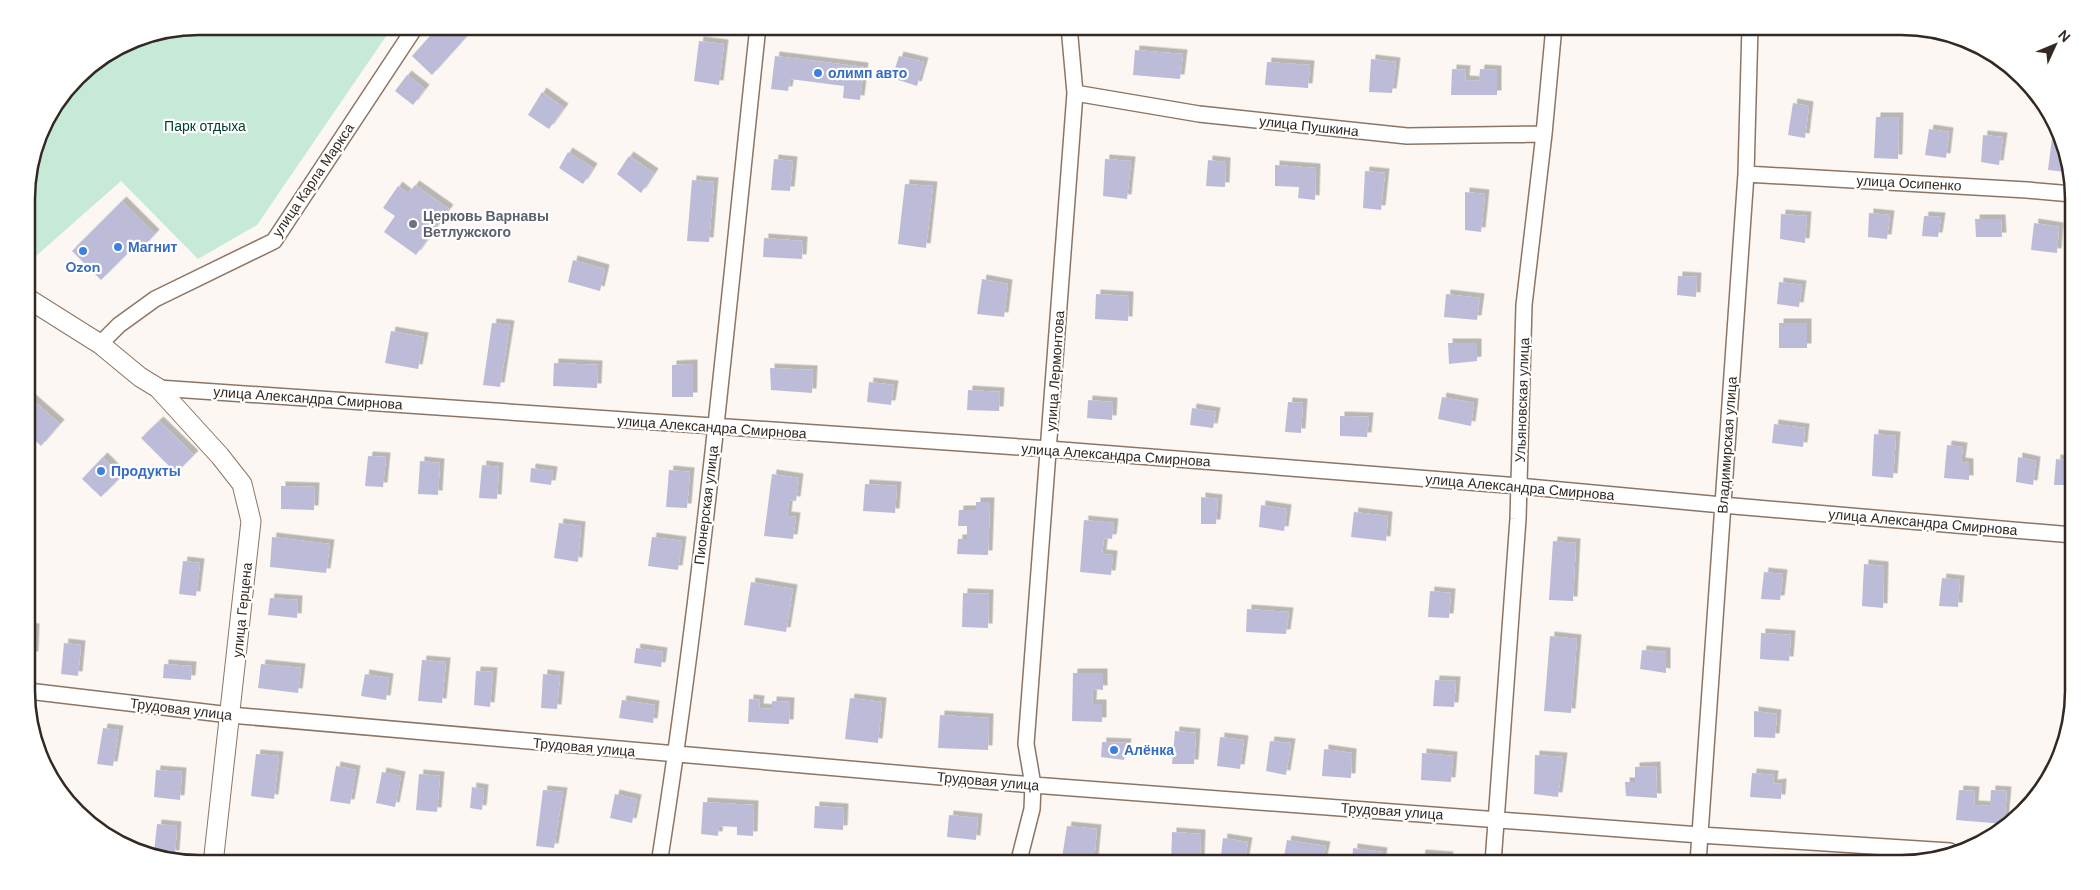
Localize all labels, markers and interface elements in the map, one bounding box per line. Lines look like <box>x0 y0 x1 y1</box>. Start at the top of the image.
north arrow <box>2030 20 2080 70</box>
text: N <box>2054 26 2074 46</box>
place label: олимп авто <box>828 64 907 82</box>
marker: олимп авто <box>812 67 824 79</box>
street label: улица Пушкина <box>1258 112 1360 140</box>
park label: Парк отдыха <box>164 117 246 135</box>
street label: улица Карла Маркса <box>268 119 358 240</box>
street label: улица Осипенко <box>1856 171 1962 195</box>
place label: Церковь Варнавы Ветлужского <box>423 207 549 241</box>
marker: Церковь Варнавы Ветлужского <box>407 218 419 230</box>
place label: Магнит <box>128 238 178 256</box>
marker: Магнит <box>112 241 124 253</box>
marker: Ozon <box>77 245 89 257</box>
place label: Ozon <box>65 258 101 276</box>
street label: улица Лермонтова <box>1042 310 1068 432</box>
street label: Ульяновская улица <box>1511 337 1533 463</box>
street label: Владимирская улица <box>1713 376 1741 514</box>
street label: улица Александра Смирнова <box>213 382 403 414</box>
street label: улица Александра Смирнова <box>617 411 807 443</box>
street label: улица Александра Смирнова <box>1021 439 1211 471</box>
street label: Пионерская улица <box>690 444 722 566</box>
place label: Продукты <box>111 462 181 480</box>
marker: Продукты <box>95 465 107 477</box>
street label: улица Александра Смирнова <box>1425 470 1615 504</box>
street label: улица Александра Смирнова <box>1828 505 2018 539</box>
street label: улица Герцена <box>228 561 256 658</box>
street label: Трудовая улица <box>129 694 233 724</box>
street label: Трудовая улица <box>532 734 636 760</box>
place label: Алёнка <box>1124 741 1174 759</box>
marker: Алёнка <box>1108 744 1120 756</box>
street label: Трудовая улица <box>936 768 1040 794</box>
street label: Трудовая улица <box>1340 798 1444 824</box>

